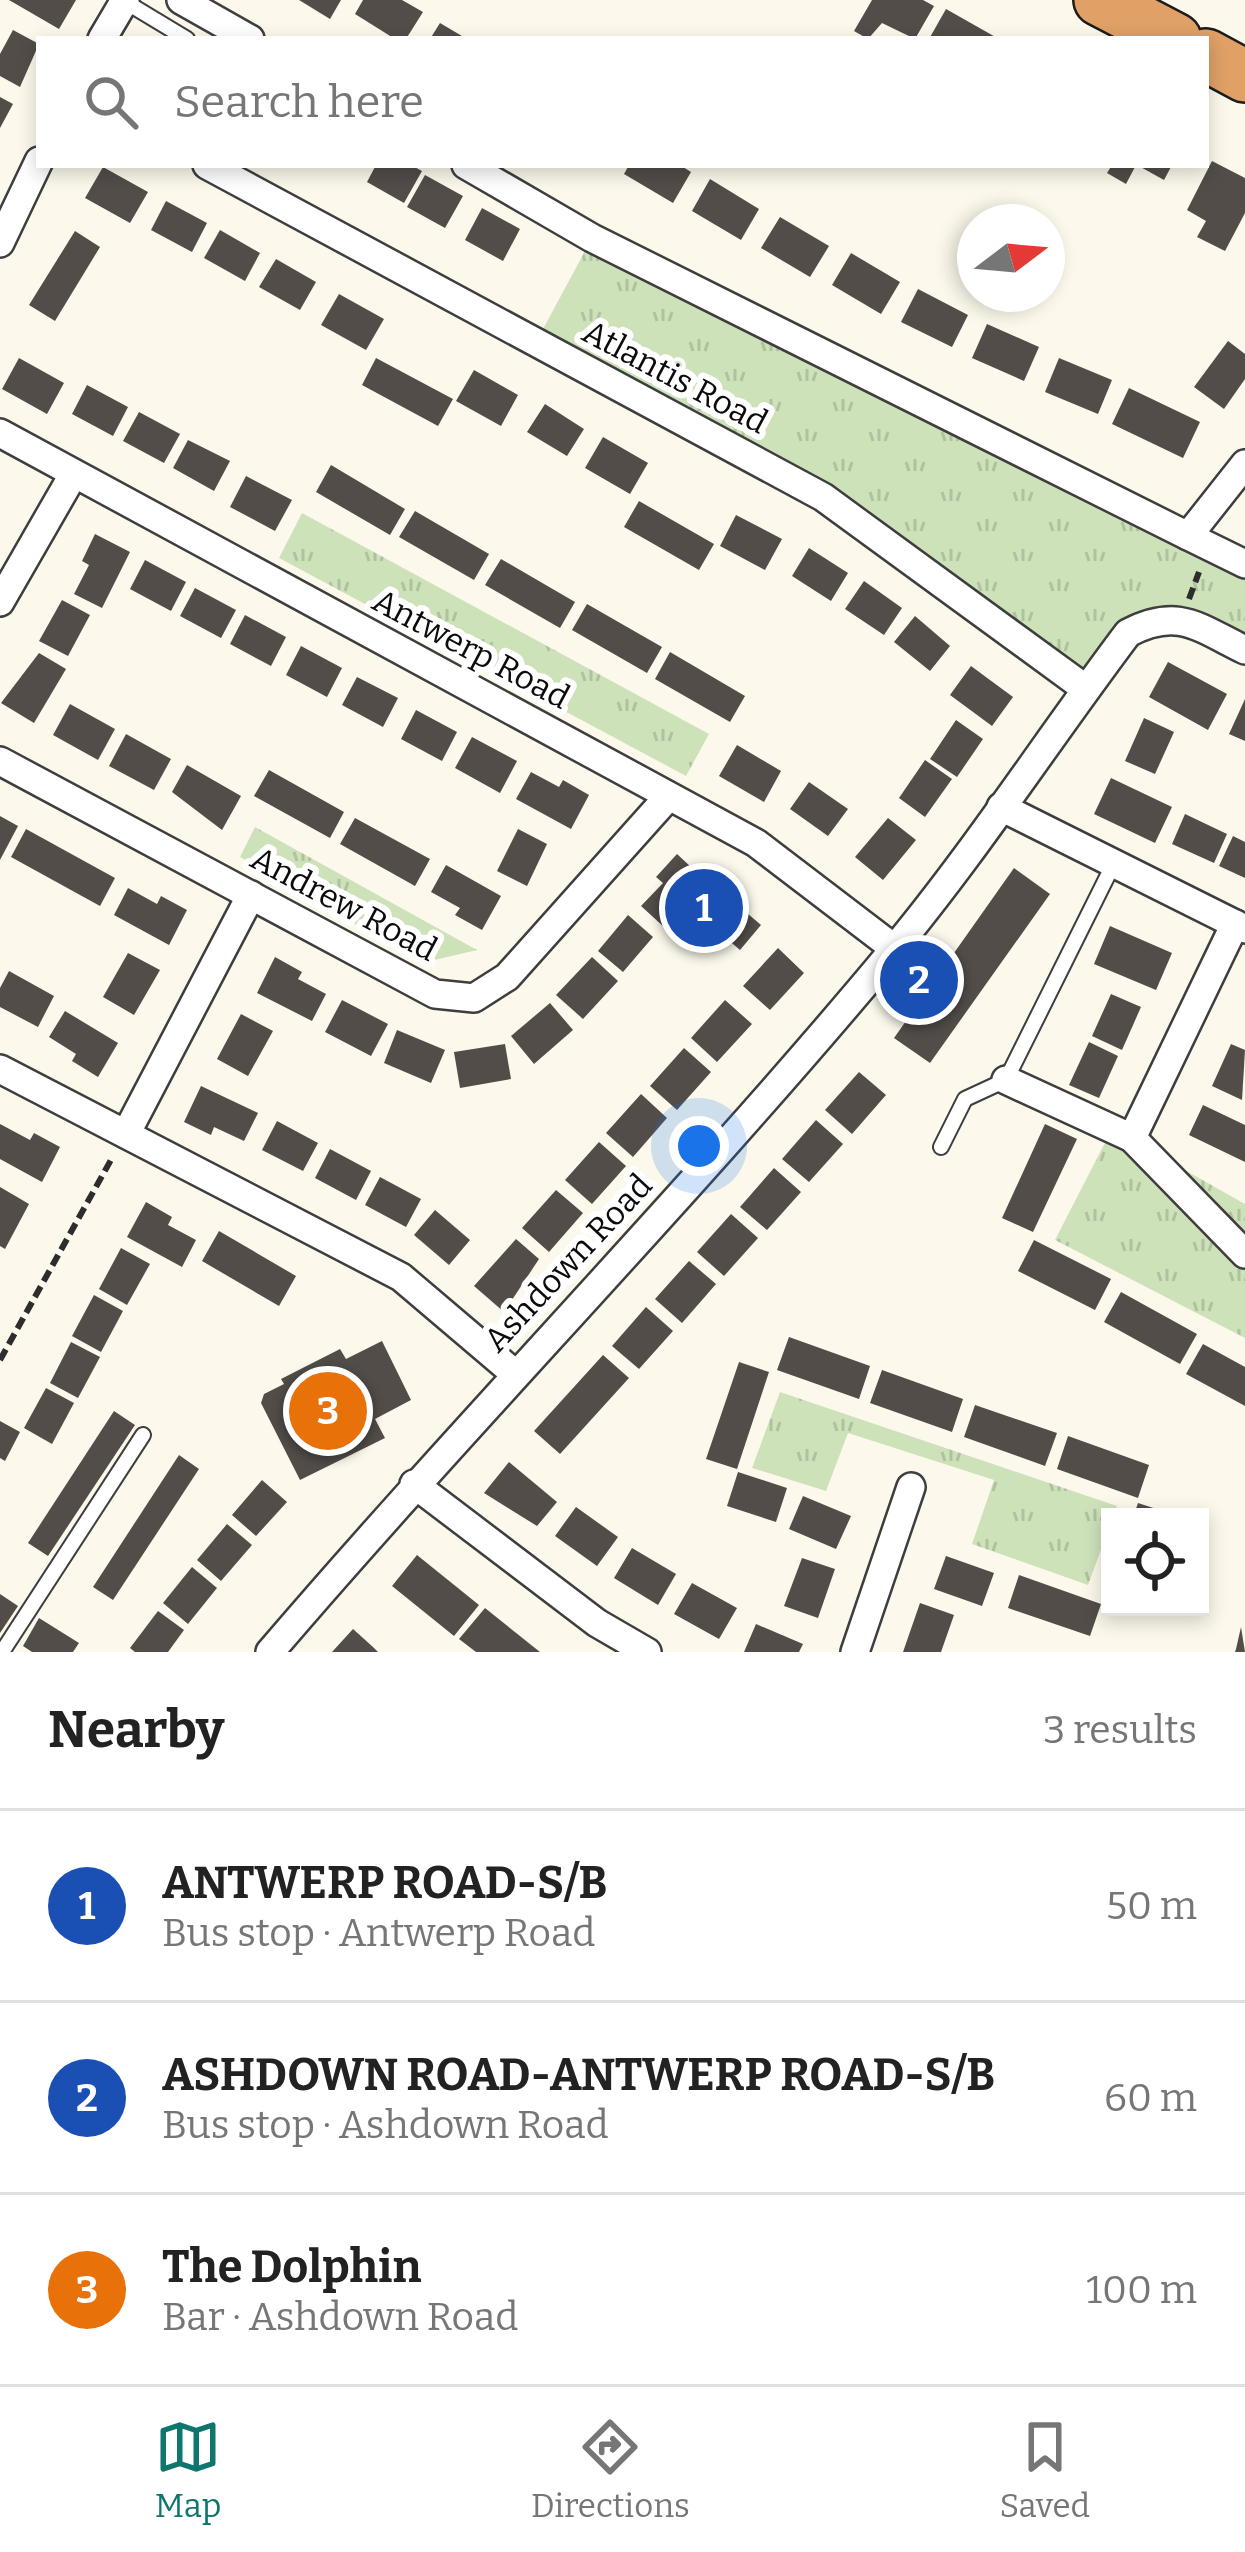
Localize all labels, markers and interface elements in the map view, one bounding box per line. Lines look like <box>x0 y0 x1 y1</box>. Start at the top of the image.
search box <box>36 36 1209 168</box>
icon: search <box>78 69 144 135</box>
text: Search here <box>174 75 424 129</box>
north arrow <box>957 204 1065 312</box>
street label: Atlantis Road <box>576 312 774 442</box>
street label: Antwerp Road <box>366 580 576 718</box>
street label: Andrew Road <box>244 838 444 970</box>
pin: 1 <box>665 863 743 953</box>
pin: 2 <box>880 935 958 1025</box>
your location <box>669 1116 729 1176</box>
street label: Ashdown Road <box>476 1166 660 1360</box>
pin: 3 <box>289 1366 367 1456</box>
map controls <box>1101 1508 1209 1616</box>
button: locate <box>1101 1508 1209 1616</box>
text: Nearby <box>48 1699 224 1761</box>
text: 3 results <box>1043 1707 1197 1753</box>
text: ANTWERP ROAD-S/B <box>162 1856 608 1910</box>
text: 1 <box>79 1883 95 1929</box>
text: 50 m <box>1106 1883 1197 1929</box>
text: Bus stop · Antwerp Road <box>162 1910 595 1956</box>
text: ASHDOWN ROAD-ANTWERP ROAD-S/B <box>162 2048 995 2102</box>
text: 2 <box>76 2075 98 2121</box>
text: 60 m <box>1104 2075 1197 2121</box>
text: Bus stop · Ashdown Road <box>162 2102 609 2148</box>
text: The Dolphin <box>162 2240 421 2294</box>
text: 3 <box>76 2267 98 2313</box>
text: 100 m <box>1086 2267 1197 2313</box>
text: Bar · Ashdown Road <box>162 2294 519 2340</box>
tab: Map <box>155 2414 221 2526</box>
tab: Directions <box>531 2414 690 2526</box>
tab: Saved <box>1000 2414 1090 2526</box>

